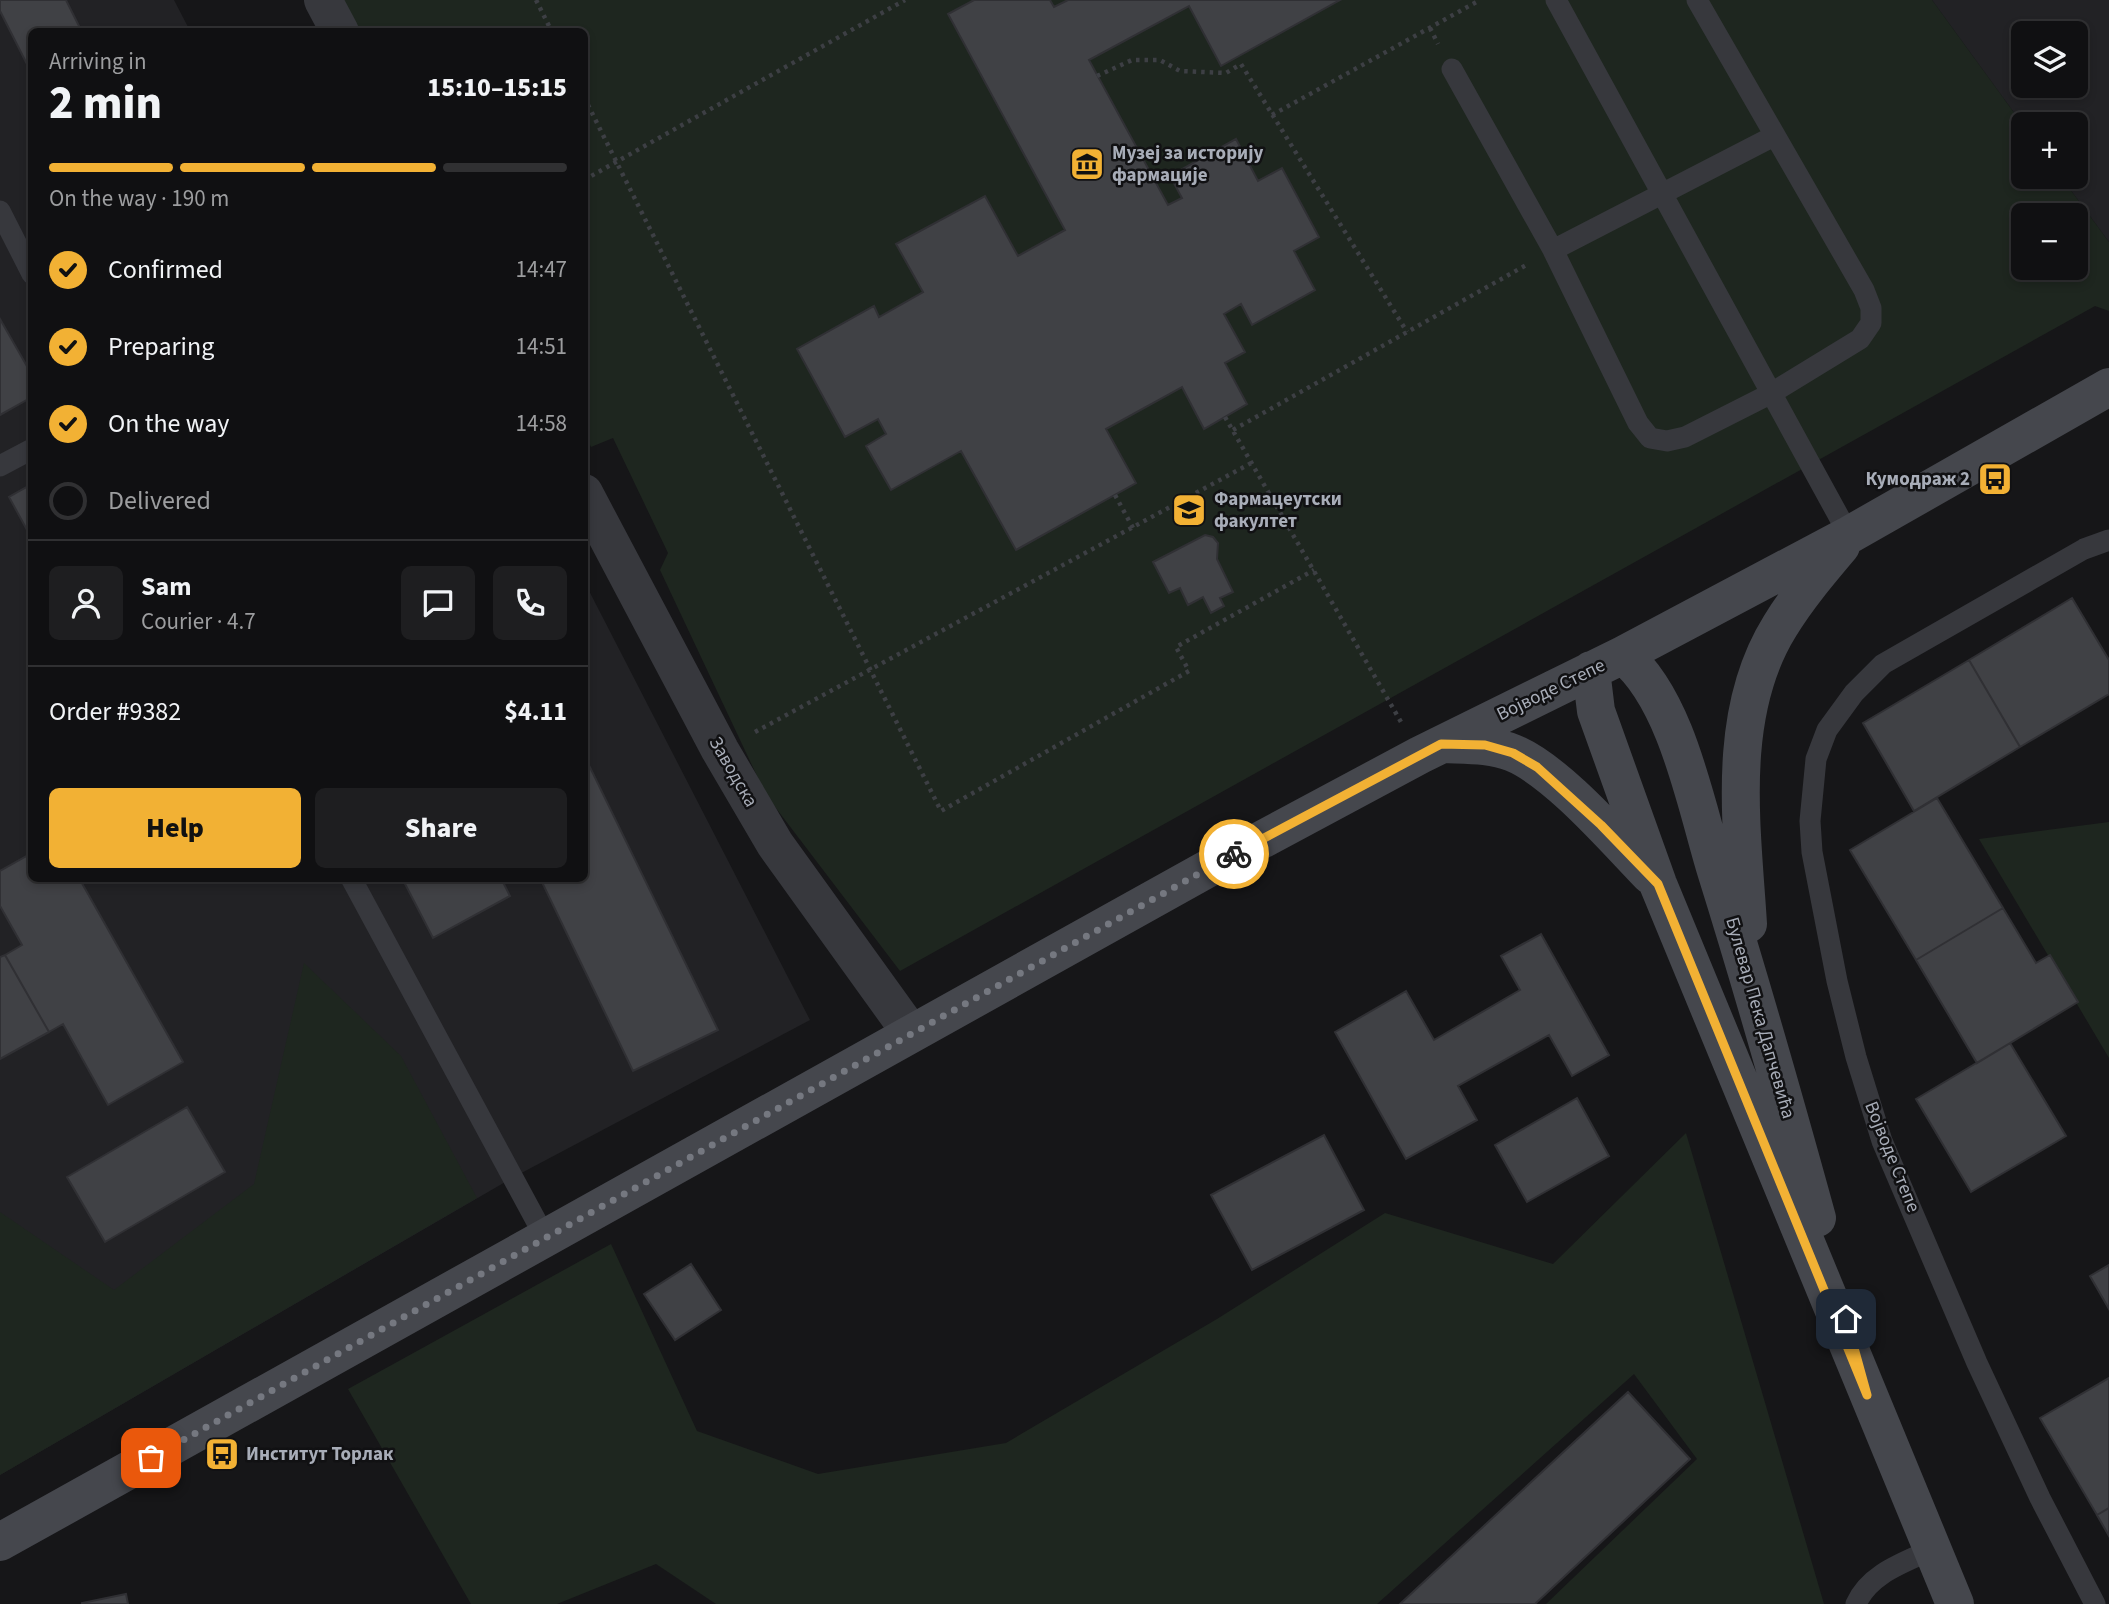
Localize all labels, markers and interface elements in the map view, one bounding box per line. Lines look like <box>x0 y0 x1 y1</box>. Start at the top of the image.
map controls <box>2011 21 2088 280</box>
button: layers <box>2011 21 2088 98</box>
text: Arriving in <box>49 45 147 78</box>
text: 15:10–15:15 <box>427 69 567 106</box>
text: 2 min <box>49 71 162 136</box>
button: + <box>2011 112 2088 189</box>
place label: Музеј за историју фармације <box>1112 140 1263 189</box>
museum icon: Музеј за историју фармације <box>1068 145 1106 183</box>
text: On the way · 190 m <box>49 182 229 215</box>
button: − <box>2011 203 2088 280</box>
icon: check <box>49 251 87 289</box>
text: Confirmed <box>108 251 223 288</box>
text: 14:47 <box>516 253 567 286</box>
icon: check <box>49 328 87 366</box>
text: Preparing <box>108 328 214 365</box>
text: 14:51 <box>516 330 567 363</box>
icon: check <box>49 405 87 443</box>
text: On the way <box>108 405 229 442</box>
text: 14:58 <box>516 407 567 440</box>
bus stop icon: Кумодраж 2 <box>1976 460 2014 498</box>
place label: Кумодраж 2 <box>1866 466 1970 493</box>
text: Delivered <box>108 482 211 519</box>
place label: Фармацеутски факултет <box>1214 486 1342 535</box>
school or university icon: Фармацеутски факултет <box>1170 491 1208 529</box>
button: person <box>49 566 123 640</box>
button: chat <box>401 566 475 640</box>
button: phone <box>493 566 567 640</box>
text: Sam <box>141 568 191 605</box>
text: Courier · 4.7 <box>141 605 256 638</box>
street label: Војводе Степе <box>1492 652 1610 728</box>
text: Order #9382 <box>49 693 181 730</box>
text: $4.11 <box>504 693 567 730</box>
street label: Заводска <box>702 732 764 812</box>
button: Help <box>49 788 301 868</box>
button: Share <box>315 788 567 868</box>
courier <box>1199 819 1269 889</box>
icon: bike <box>1215 835 1253 873</box>
street label: Булевар Пека Дапчевића <box>1718 914 1802 1122</box>
street label: Војводе Степе <box>1857 1097 1927 1217</box>
pin <box>1816 1289 1876 1349</box>
icon: home <box>1827 1300 1865 1338</box>
pin <box>121 1428 181 1488</box>
bus stop icon: Институт Торлак <box>203 1435 241 1473</box>
icon: bag <box>132 1439 170 1477</box>
place label: Институт Торлак <box>246 1441 394 1468</box>

